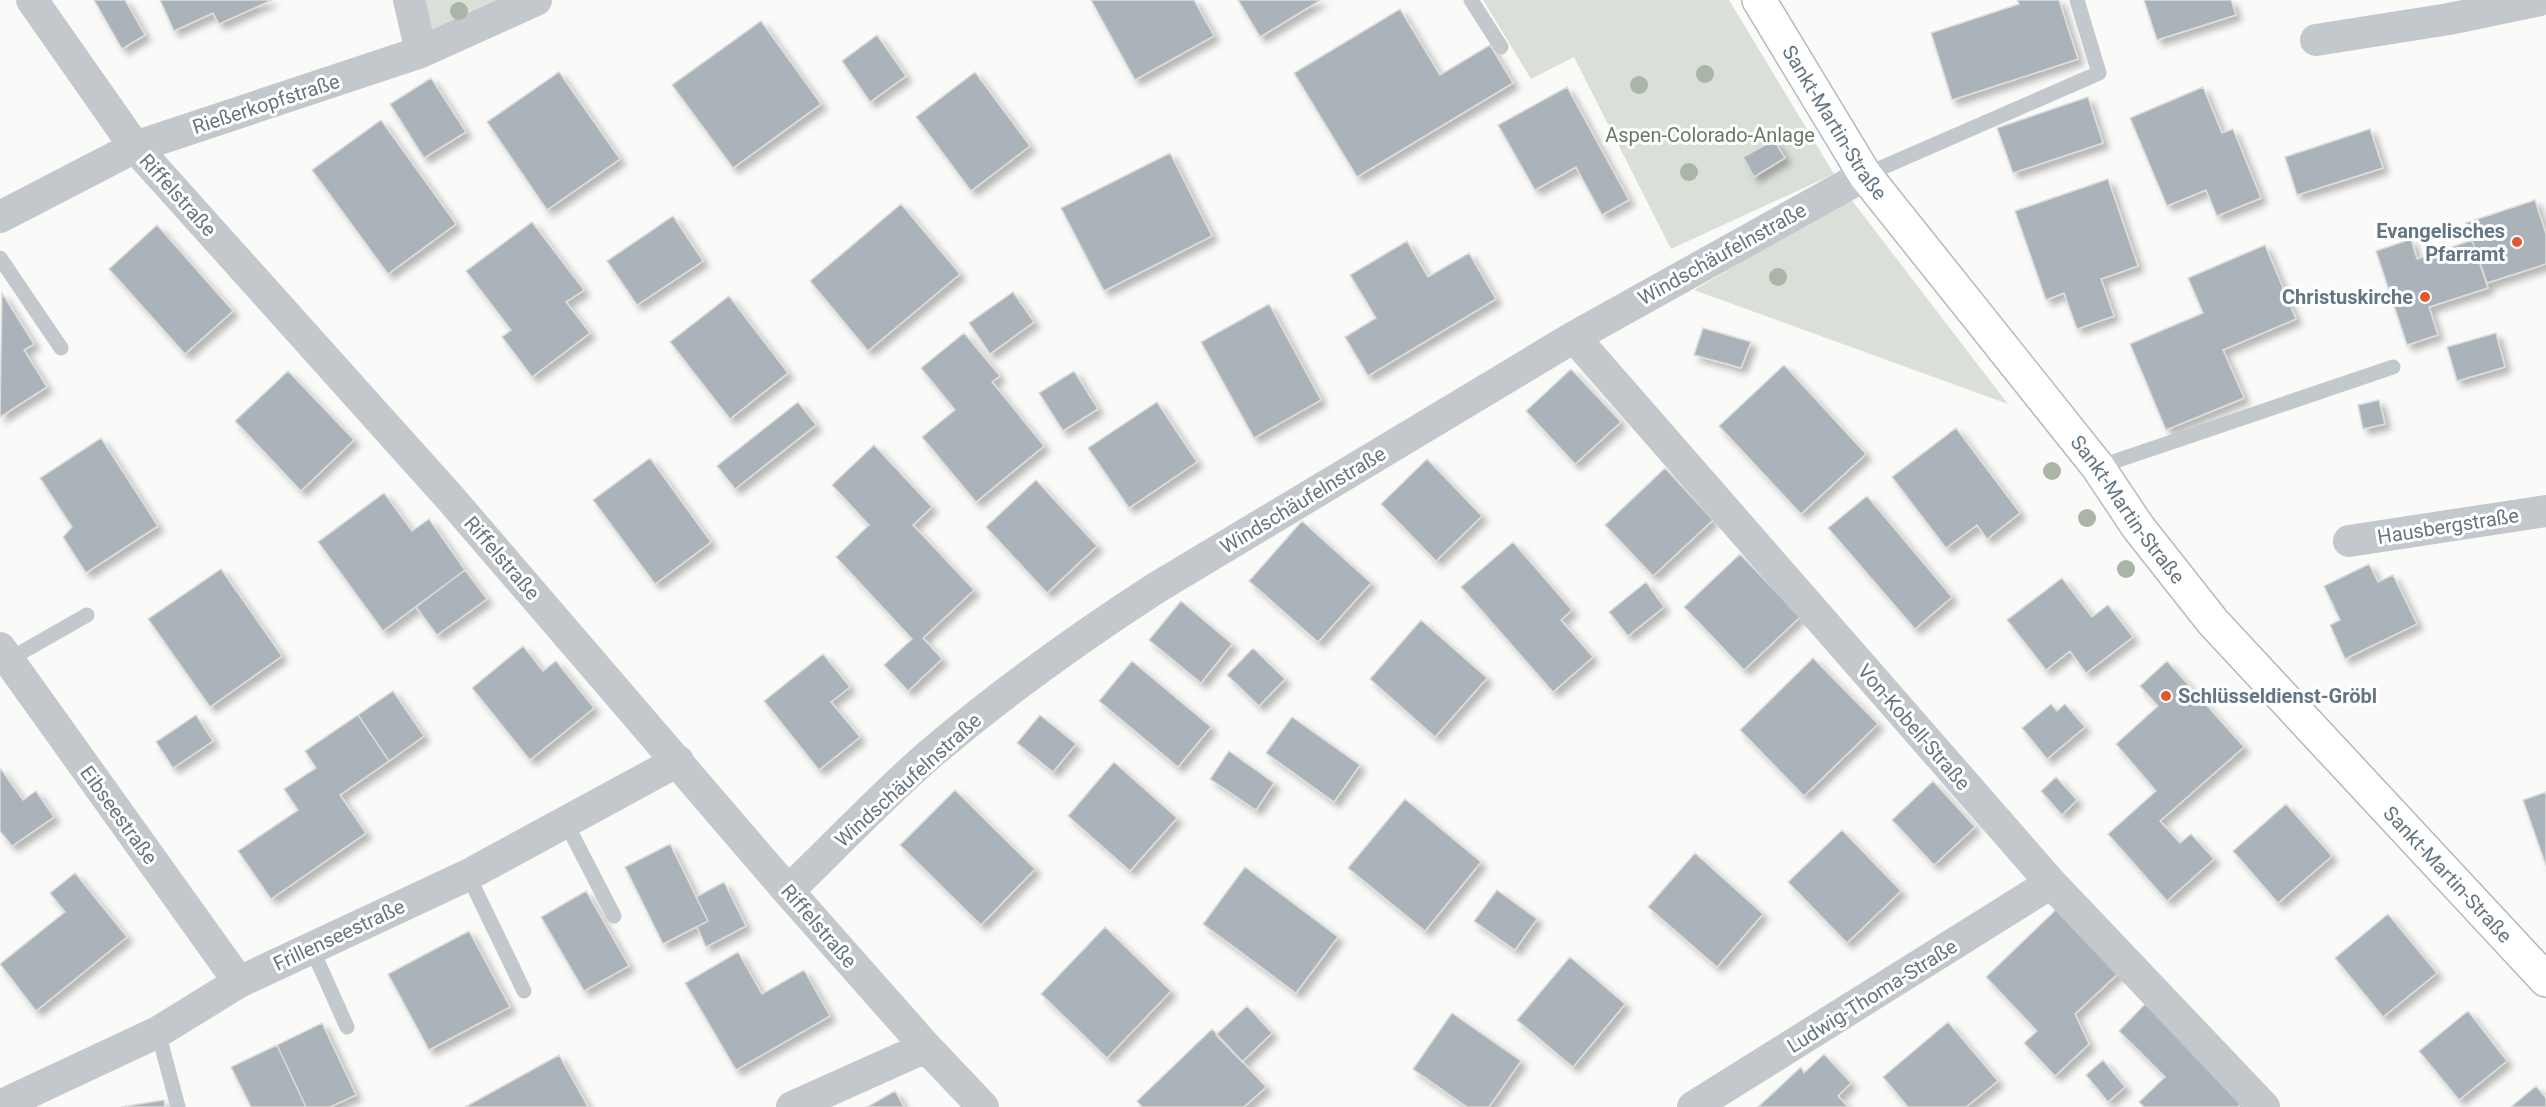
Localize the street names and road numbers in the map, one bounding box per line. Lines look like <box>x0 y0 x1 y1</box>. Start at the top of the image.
street label: Sankt-Martin-Straße <box>1777 41 1892 205</box>
street label: Rießerkopfstraße <box>189 69 343 139</box>
street label: Riffelstraße <box>135 149 221 241</box>
street label: Windschäufelnstraße <box>1634 198 1810 310</box>
street label: Sankt-Martin-Straße <box>2065 431 2190 588</box>
street label: Windschäufelnstraße <box>1216 441 1390 559</box>
street label: Hausbergstraße <box>2376 503 2520 549</box>
street label: Riffelstraße <box>459 511 545 605</box>
street label: Von-Kobell-Straße <box>1853 659 1975 795</box>
street label: Windschäufelnstraße <box>830 708 986 852</box>
street label: Eibseestraße <box>75 761 163 869</box>
street label: Sankt-Martin-Straße <box>2378 801 2517 948</box>
street label: Riffelstraße <box>776 879 862 973</box>
street label: Frillenseestraße <box>270 894 408 976</box>
street label: Ludwig-Thoma-Straße <box>1783 934 1961 1058</box>

